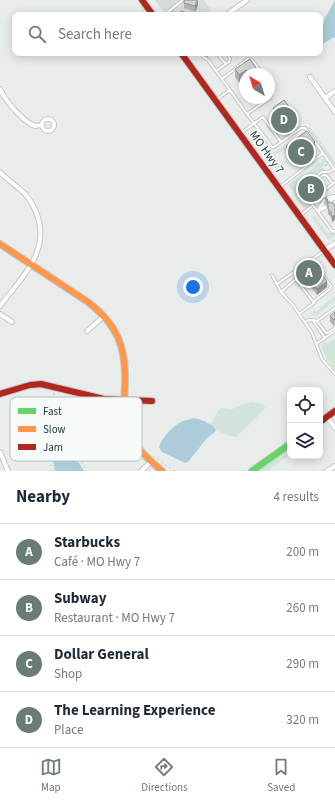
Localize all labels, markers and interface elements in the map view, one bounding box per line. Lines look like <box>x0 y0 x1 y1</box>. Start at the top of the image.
search box <box>12 12 323 56</box>
icon: search <box>26 23 48 45</box>
text: Search here <box>58 24 132 45</box>
north arrow <box>239 68 275 104</box>
pin: D <box>271 105 297 135</box>
street label: MO Hwy 7 <box>245 127 288 177</box>
pin: C <box>288 137 314 167</box>
pin: B <box>298 174 324 204</box>
pin: A <box>296 258 322 288</box>
your location <box>183 277 203 297</box>
map controls <box>287 387 323 459</box>
button: locate <box>287 387 323 423</box>
legend <box>10 397 142 461</box>
text: Fast <box>43 404 62 419</box>
text: Slow <box>43 422 66 437</box>
button: layers <box>287 423 323 459</box>
text: Jam <box>43 440 63 455</box>
text: Nearby <box>16 485 70 509</box>
text: 4 results <box>274 488 319 506</box>
text: Starbucks <box>54 532 120 553</box>
text: A <box>25 543 33 561</box>
text: 200 m <box>286 543 319 561</box>
text: Café · MO Hwy 7 <box>54 553 140 571</box>
text: Subway <box>54 588 107 609</box>
text: B <box>25 599 33 617</box>
text: 260 m <box>286 599 319 617</box>
text: Restaurant · MO Hwy 7 <box>54 609 175 627</box>
text: Dollar General <box>54 644 149 665</box>
text: C <box>25 655 33 673</box>
text: 290 m <box>286 655 319 673</box>
text: Shop <box>54 665 82 683</box>
text: The Learning Experience <box>54 700 216 721</box>
text: D <box>25 711 33 729</box>
text: 320 m <box>286 711 319 729</box>
text: Place <box>54 721 83 739</box>
tab: Map <box>40 756 62 795</box>
tab: Directions <box>141 756 188 795</box>
tab: Saved <box>267 756 295 795</box>

